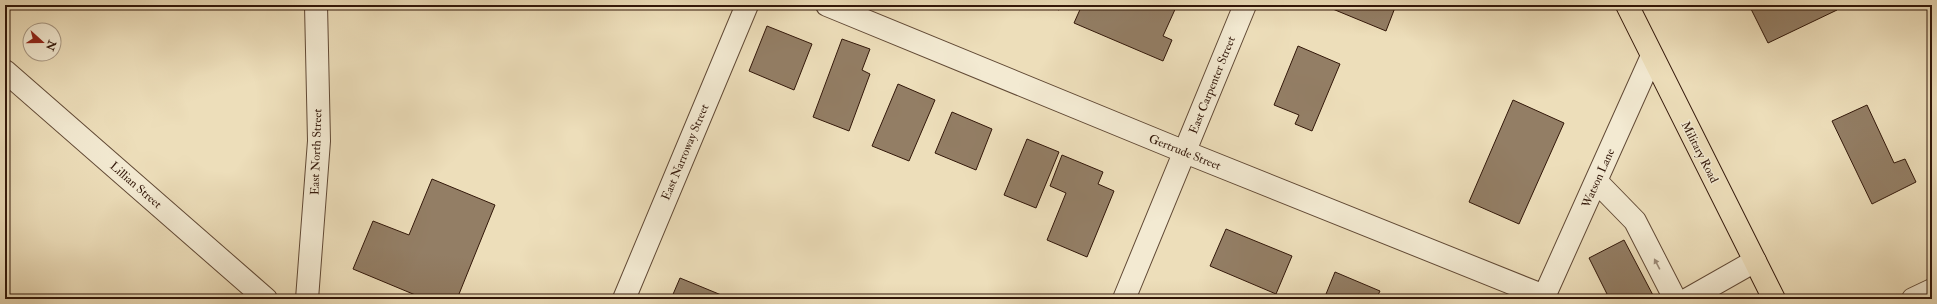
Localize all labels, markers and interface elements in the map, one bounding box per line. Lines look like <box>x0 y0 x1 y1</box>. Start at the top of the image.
north arrow <box>22 22 62 62</box>
street label: East Carpenter Street <box>1186 34 1239 136</box>
text: N <box>43 38 59 53</box>
street label: East Narroway Street <box>658 102 713 203</box>
street label: East North Street <box>307 108 326 195</box>
street label: Military Road <box>1678 119 1722 186</box>
street label: Gertrude Street <box>1147 131 1223 174</box>
street label: Watson Lane <box>1578 146 1618 211</box>
street label: Lillian Street <box>107 159 165 212</box>
one-way arrow <box>1654 259 1661 270</box>

